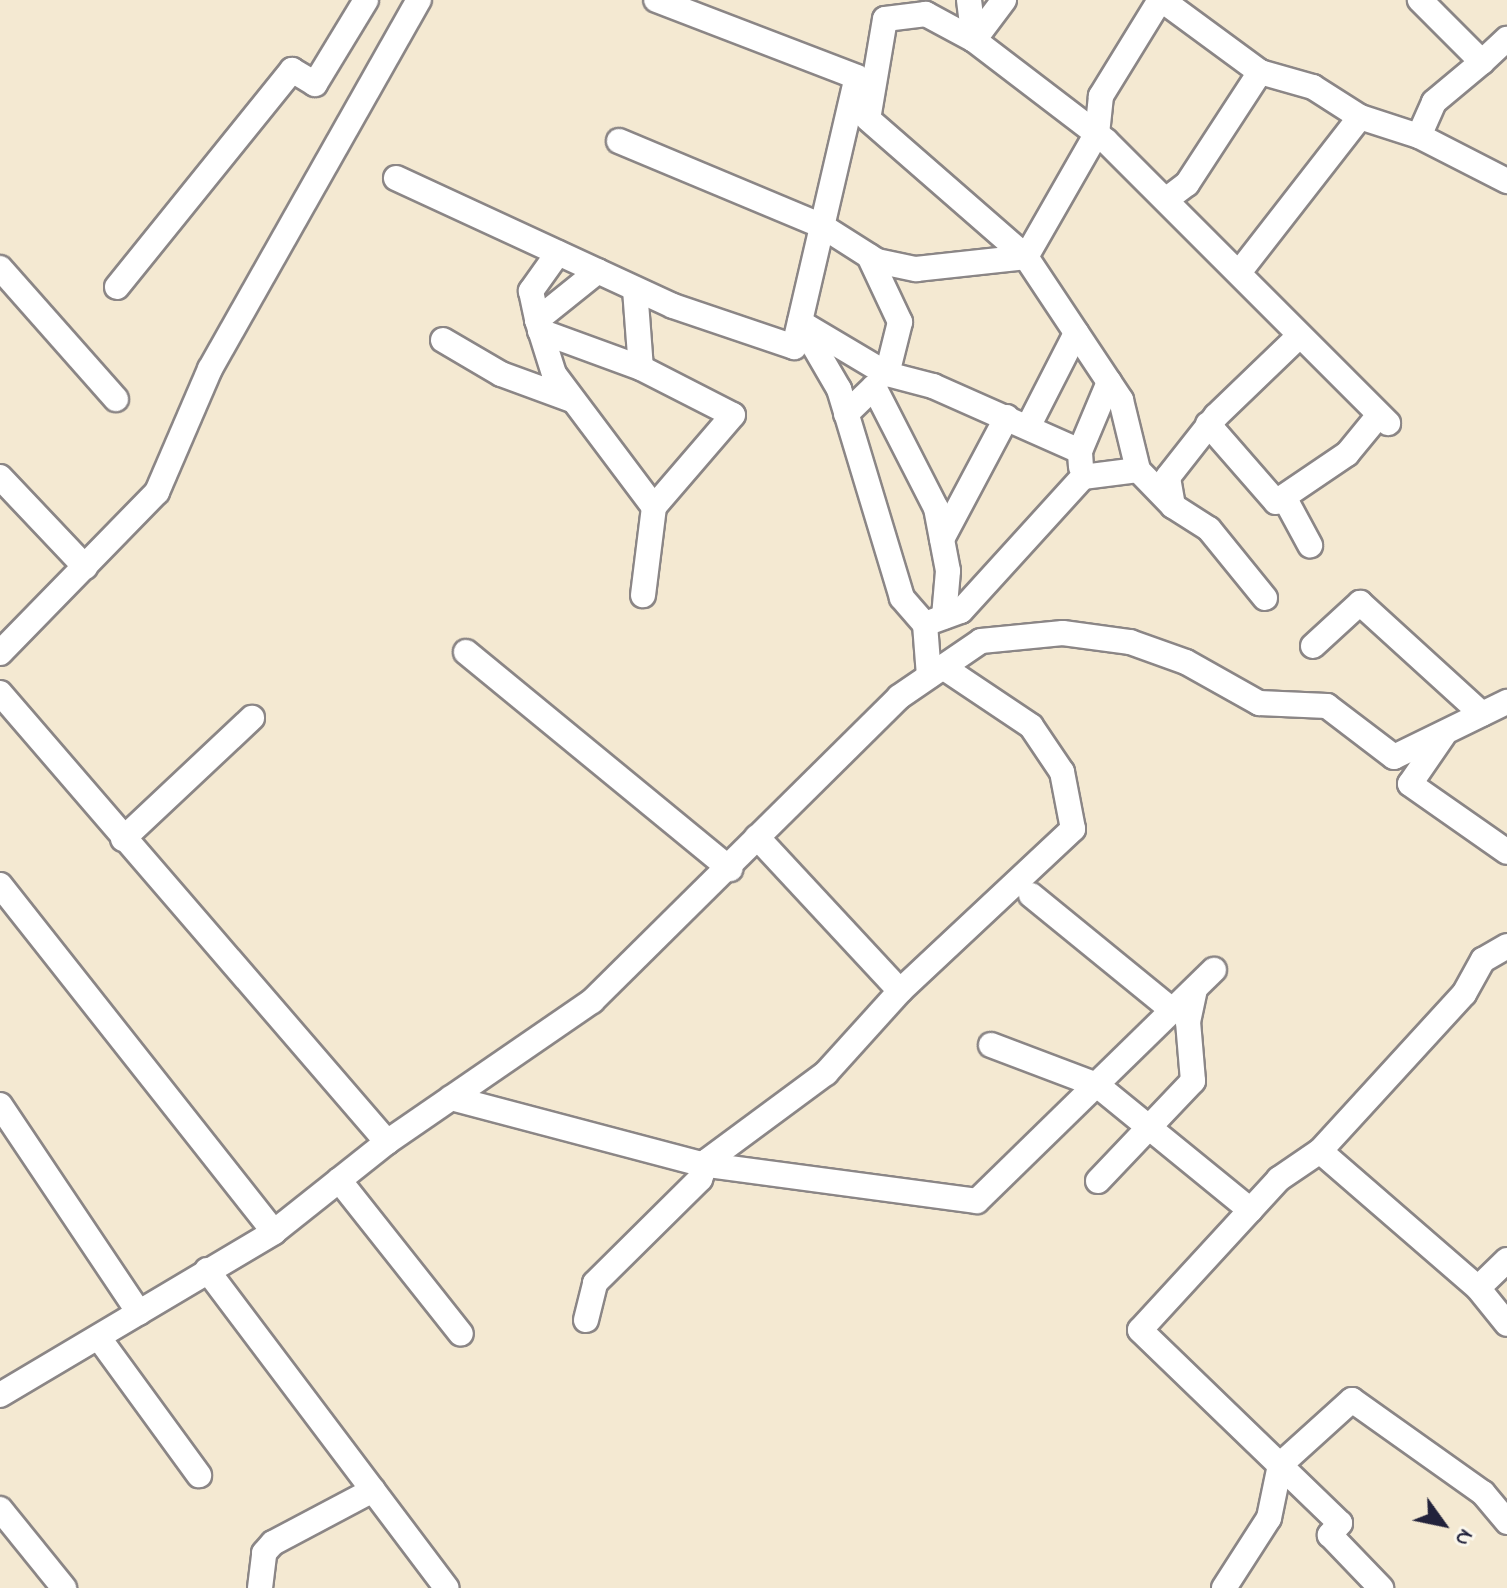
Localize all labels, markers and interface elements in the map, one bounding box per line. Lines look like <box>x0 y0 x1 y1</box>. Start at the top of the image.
north arrow <box>1403 1484 1483 1564</box>
text: N <box>1446 1522 1481 1552</box>

